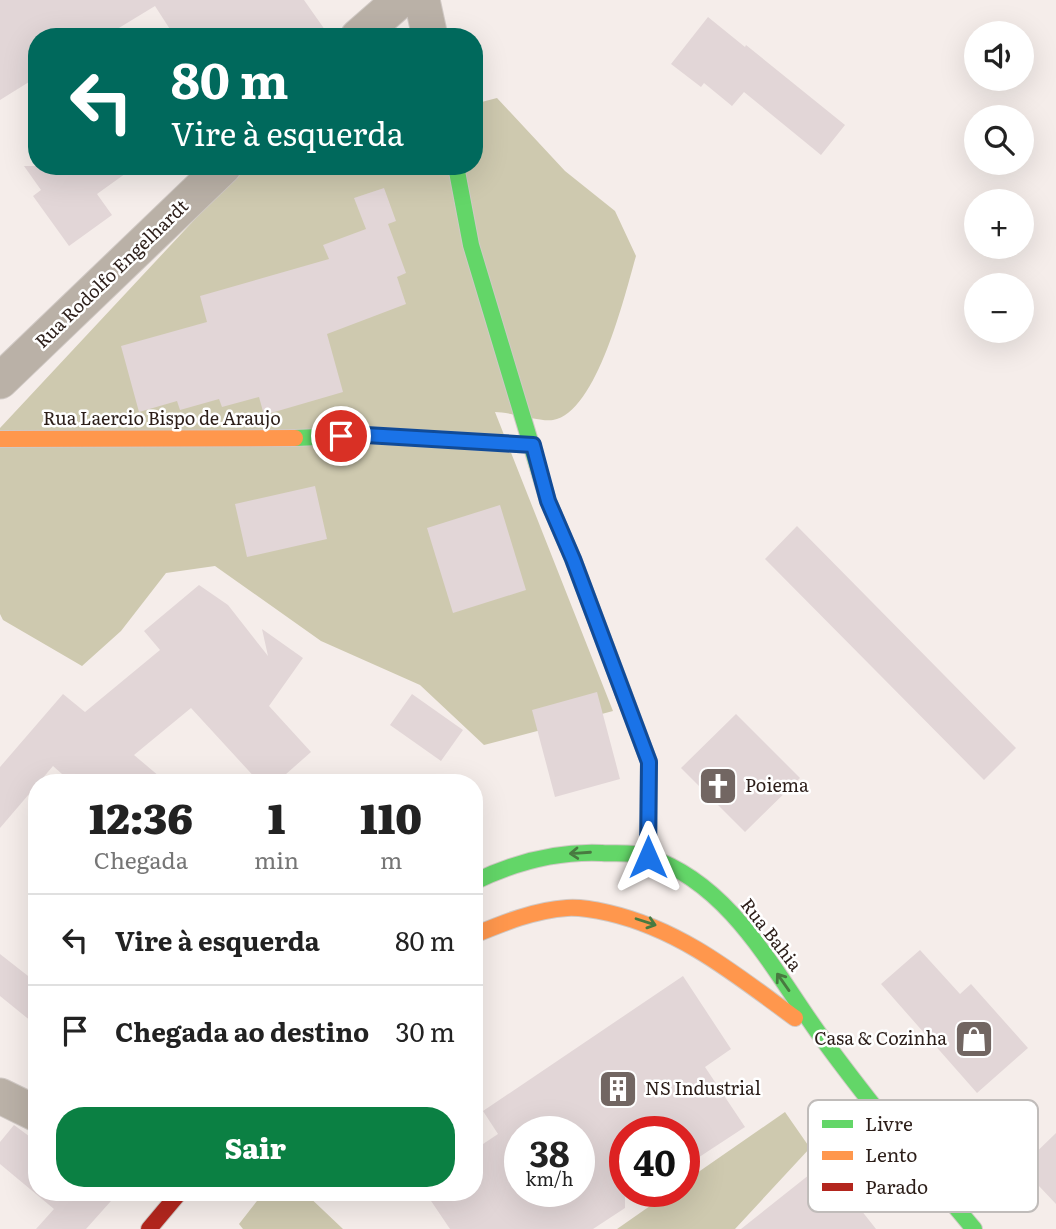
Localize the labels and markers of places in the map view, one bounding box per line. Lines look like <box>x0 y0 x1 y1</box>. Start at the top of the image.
pin <box>311 406 371 466</box>
church icon: Poiema <box>697 765 739 807</box>
place label: Poiema <box>745 771 809 798</box>
shop icon: Casa & Cozinha <box>953 1018 995 1060</box>
place label: Casa & Cozinha <box>814 1024 947 1051</box>
building icon: NS Industrial <box>597 1068 639 1110</box>
place label: NS Industrial <box>645 1074 761 1101</box>

